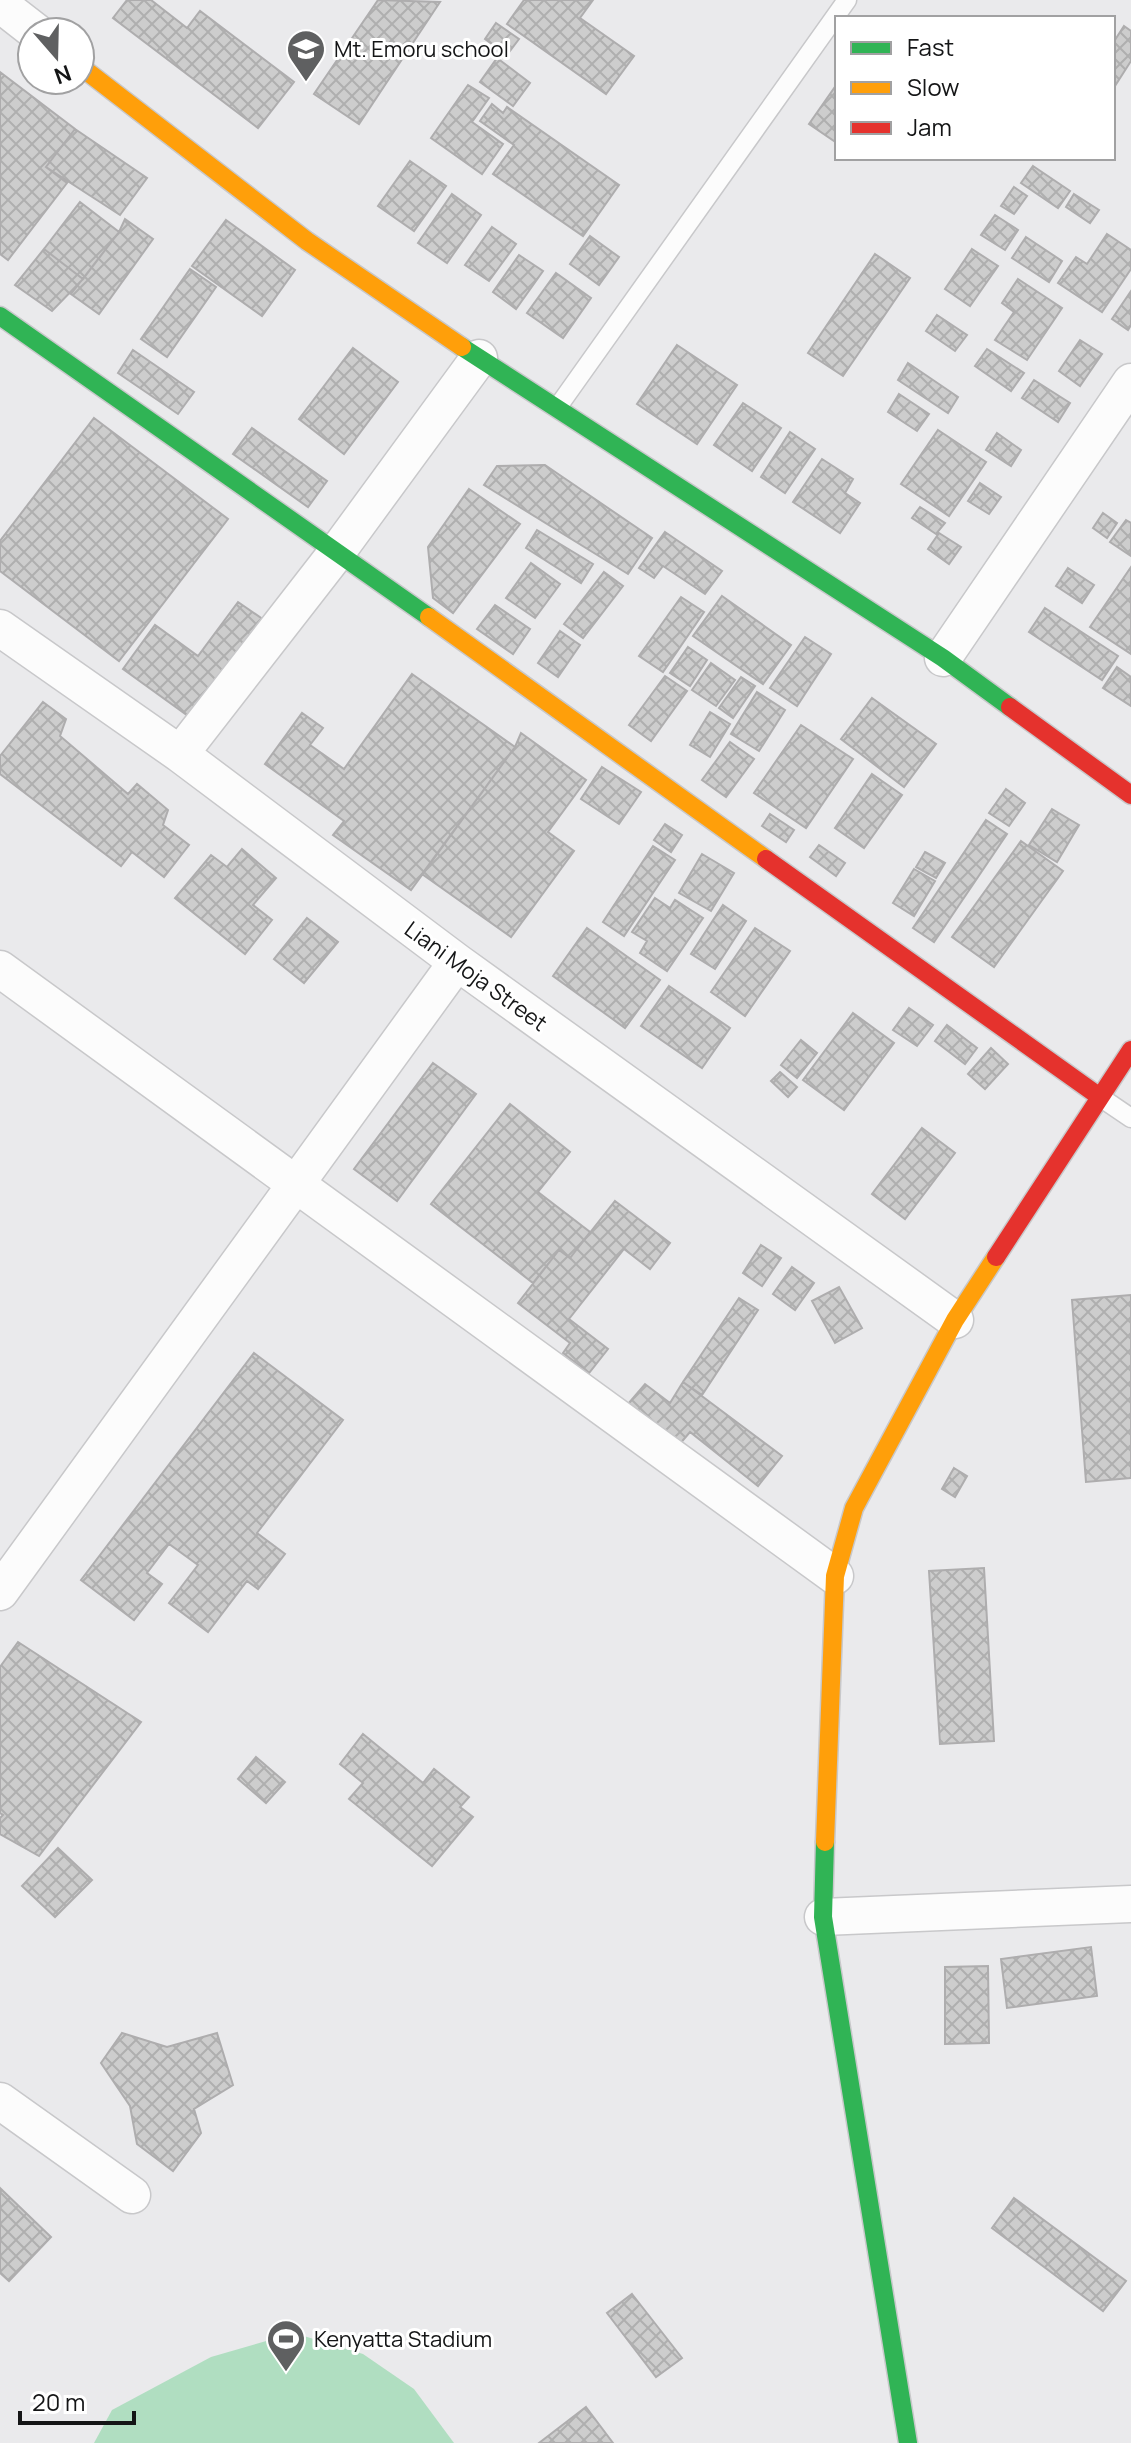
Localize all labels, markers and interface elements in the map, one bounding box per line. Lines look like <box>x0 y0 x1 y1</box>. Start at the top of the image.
north arrow <box>16 16 96 96</box>
legend <box>835 16 1115 160</box>
school or university icon: Mt. Emoru school <box>285 28 327 83</box>
text: Fast <box>907 30 954 63</box>
place label: Mt. Emoru school <box>334 34 509 64</box>
text: N <box>50 58 75 92</box>
text: Slow <box>907 70 960 103</box>
text: Jam <box>907 110 952 143</box>
street label: Liani Moja Street <box>399 914 554 1038</box>
sports icon: Kenyatta Stadium <box>265 2318 307 2373</box>
place label: Kenyatta Stadium <box>314 2324 492 2354</box>
scale bar <box>20 2375 134 2425</box>
text: 20 m <box>32 2385 85 2418</box>

